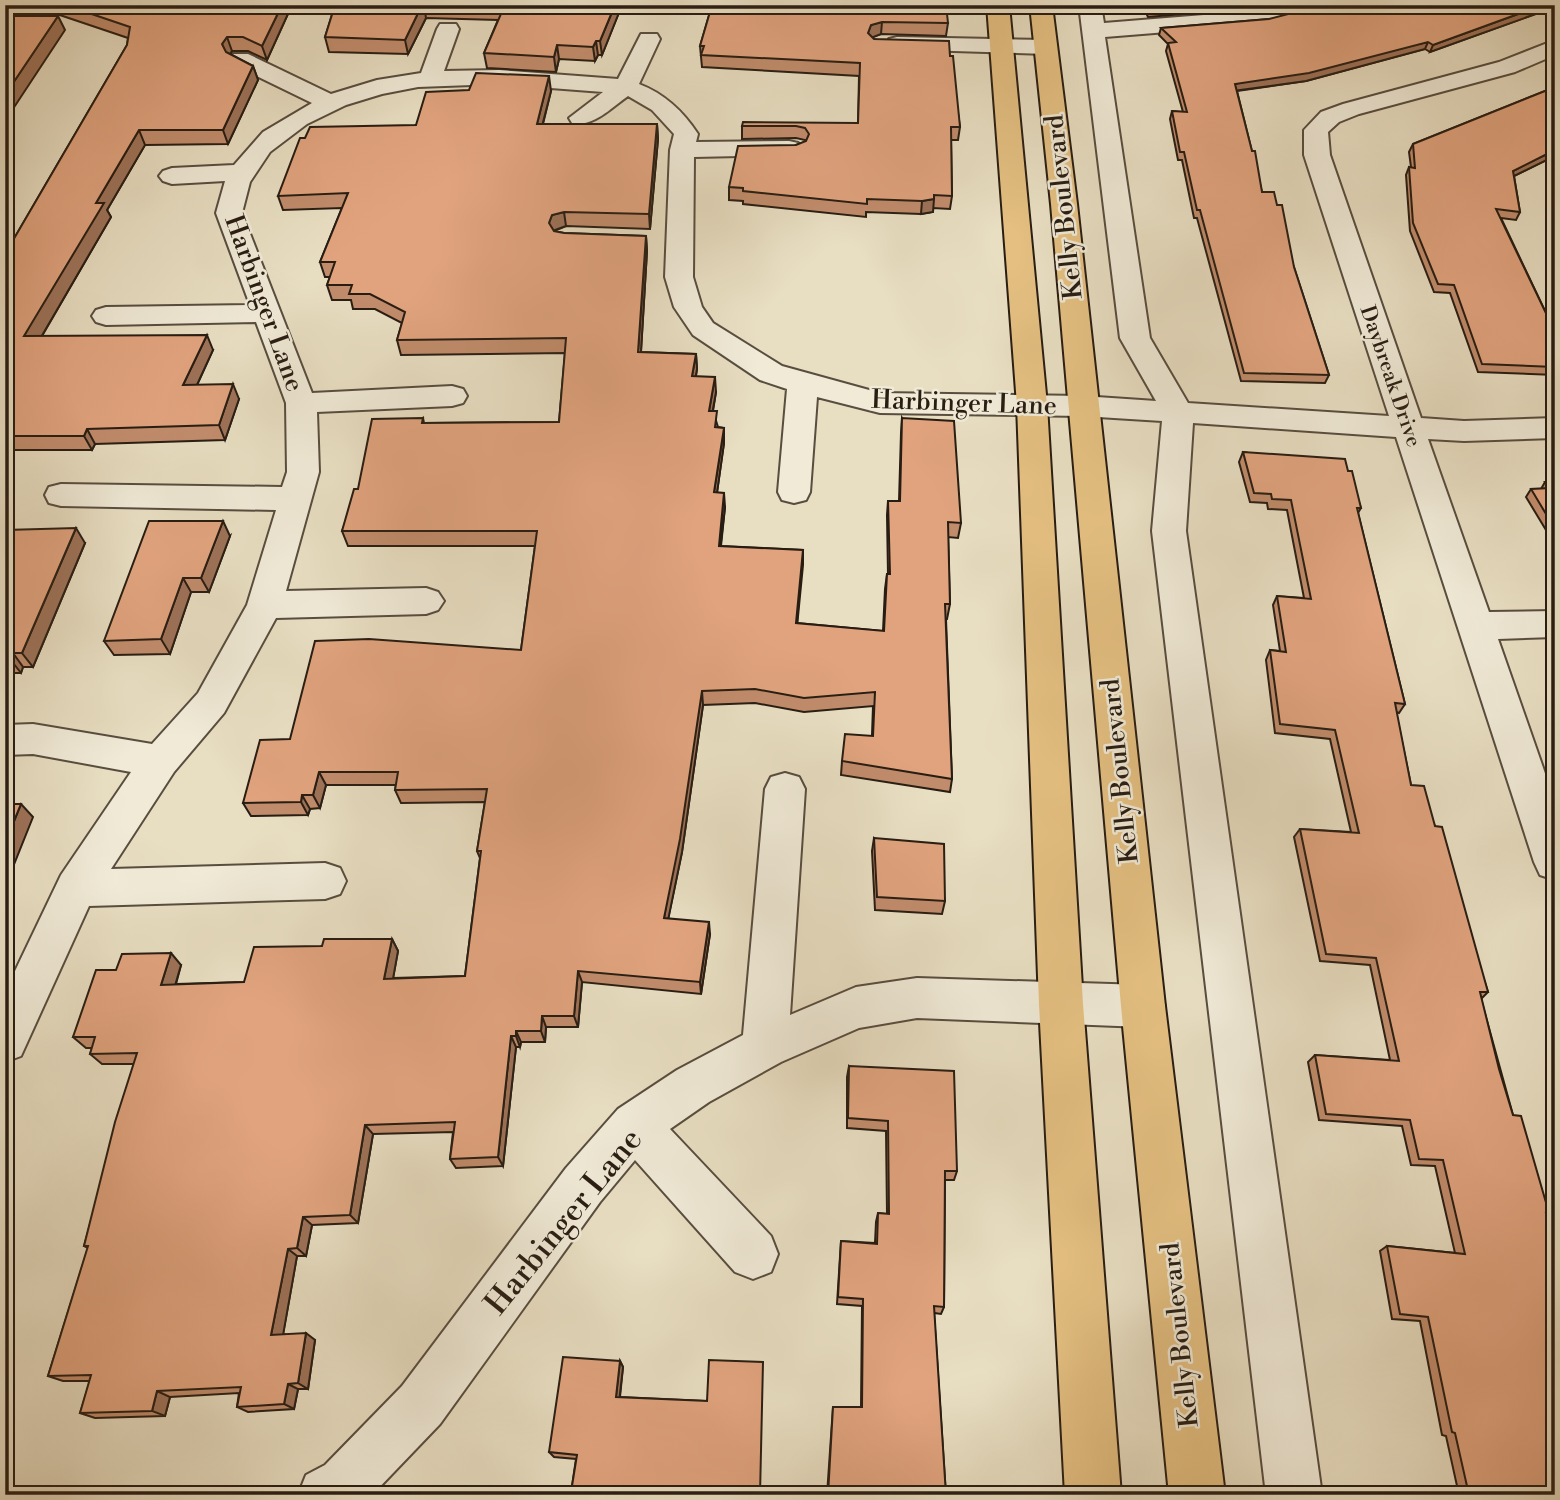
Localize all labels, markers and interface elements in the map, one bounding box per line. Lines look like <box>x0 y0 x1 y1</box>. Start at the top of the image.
street label: Kelly Boulevard <box>1038 113 1090 301</box>
street label: Harbinger Lane <box>217 211 311 396</box>
street label: Daybreak Drive <box>1354 302 1426 450</box>
street label: Harbinger Lane <box>871 384 1057 422</box>
street label: Kelly Boulevard <box>1094 677 1146 865</box>
street label: Harbinger Lane <box>476 1120 651 1323</box>
street label: Kelly Boulevard <box>1154 1241 1206 1429</box>

